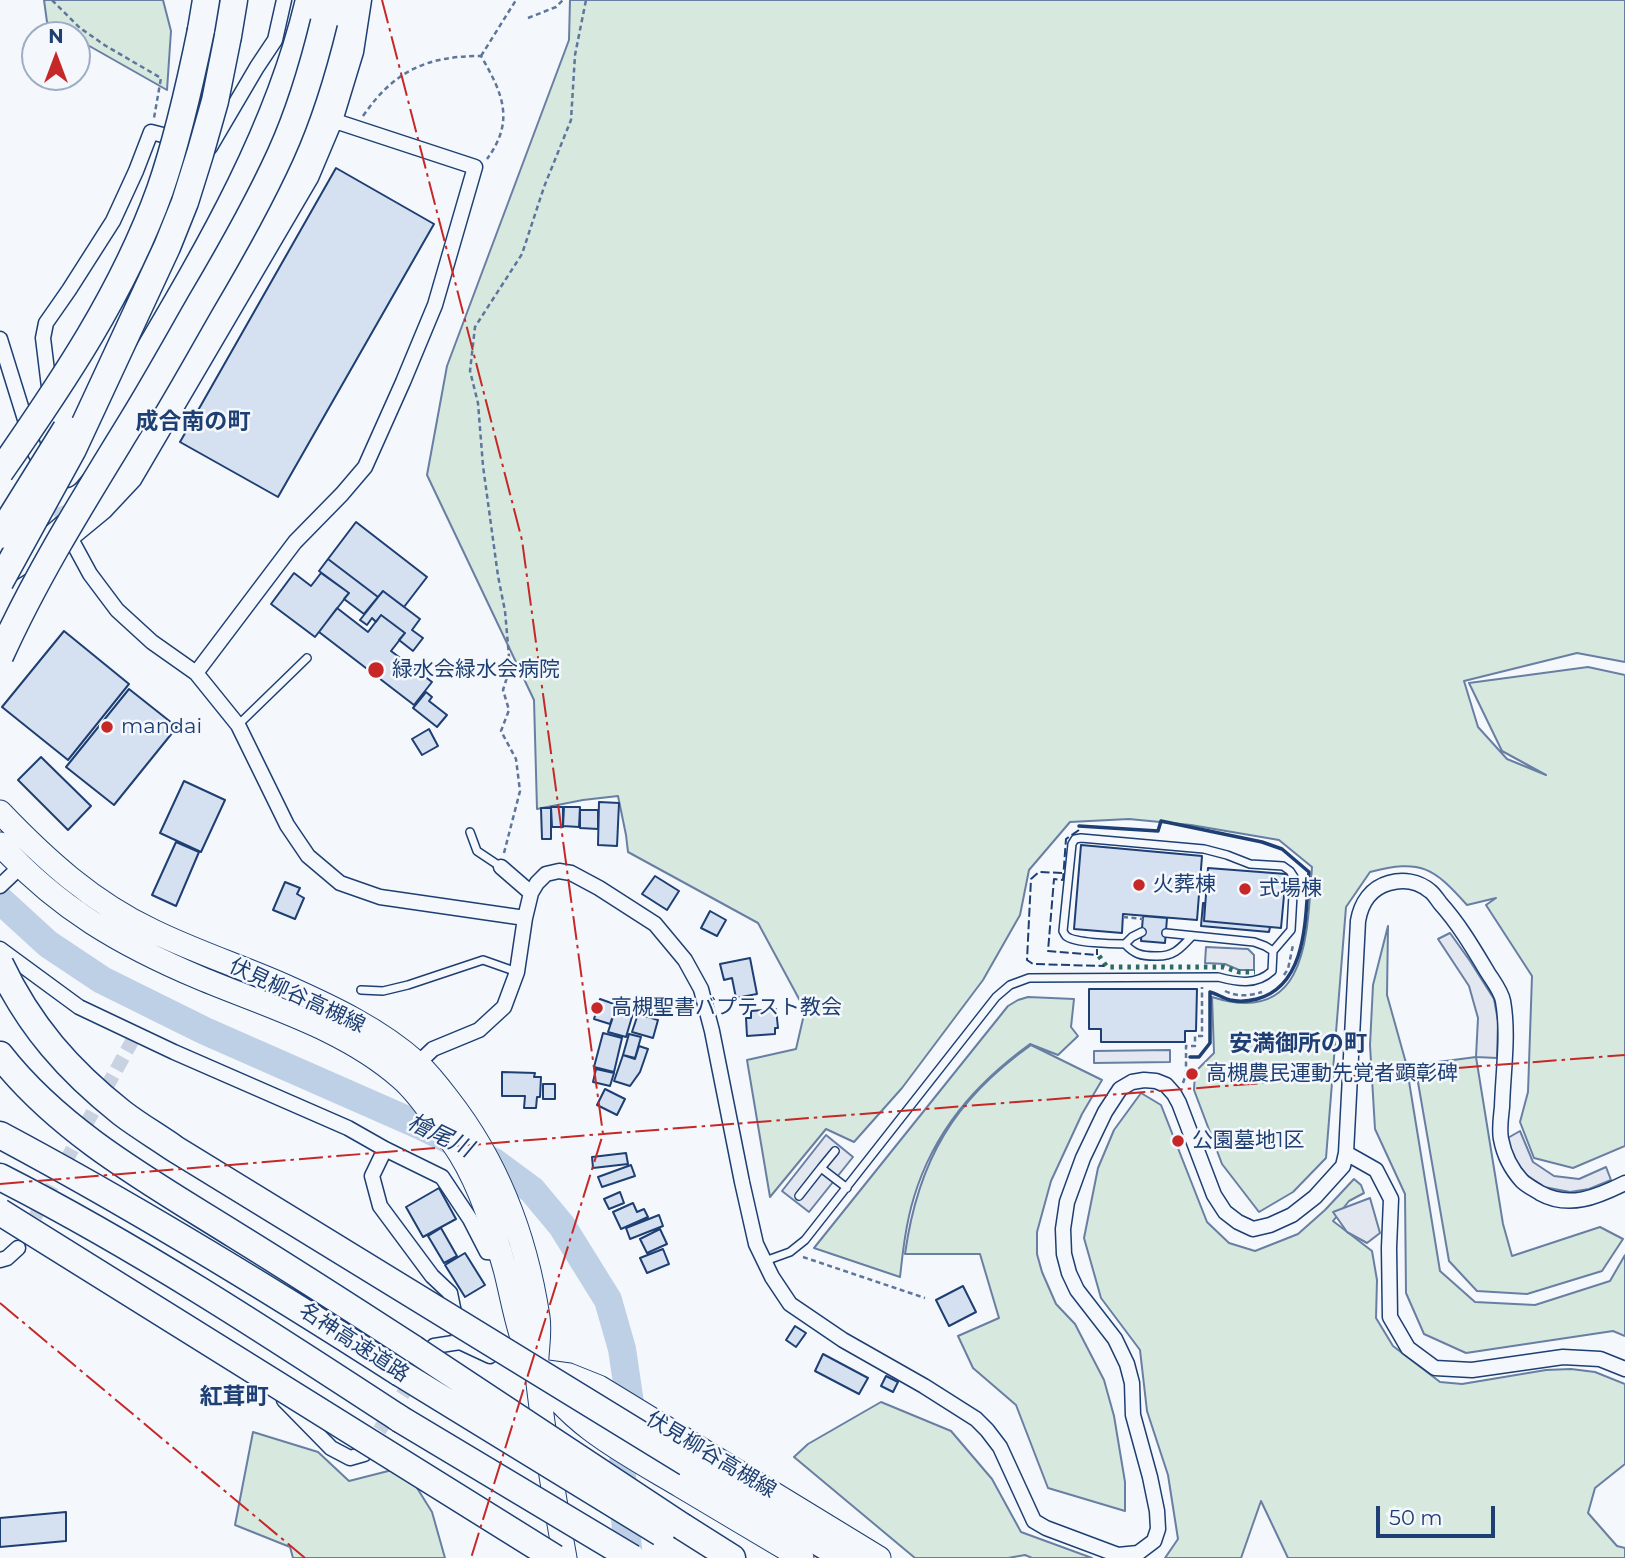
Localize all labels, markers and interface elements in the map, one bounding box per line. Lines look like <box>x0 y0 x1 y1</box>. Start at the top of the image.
north arrow <box>21 21 91 91</box>
text: N <box>48 25 64 48</box>
district label: 成合南の町 <box>136 408 250 436</box>
place label: 緑水会緑水会病院 <box>392 657 560 683</box>
marker: 緑水会緑水会病院 <box>366 660 386 680</box>
place label: mandai <box>121 714 202 740</box>
marker: mandai <box>99 719 115 735</box>
place label: 火葬棟 <box>1153 872 1216 898</box>
place label: 式場棟 <box>1259 876 1322 902</box>
marker: 火葬棟 <box>1131 877 1147 893</box>
marker: 式場棟 <box>1237 881 1253 897</box>
street label: 伏見柳谷高槻線 <box>225 954 369 1038</box>
place label: 高槻聖書バプテスト教会 <box>611 995 842 1021</box>
marker: 高槻聖書バプテスト教会 <box>589 1000 605 1016</box>
district label: 安満御所の町 <box>1229 1030 1367 1058</box>
place label: 高槻農民運動先覚者顕彰碑 <box>1206 1061 1458 1087</box>
marker: 高槻農民運動先覚者顕彰碑 <box>1184 1066 1200 1082</box>
water label: 檜尾川 <box>403 1108 477 1164</box>
place label: 公園墓地1区 <box>1192 1128 1305 1154</box>
marker: 公園墓地1区 <box>1170 1133 1186 1149</box>
street label: 名神高速道路 <box>294 1298 414 1388</box>
district label: 紅茸町 <box>200 1383 268 1411</box>
street label: 伏見柳谷高槻線 <box>642 1406 780 1504</box>
scale bar <box>1380 1492 1499 1536</box>
text: 50 m <box>1389 1505 1443 1530</box>

